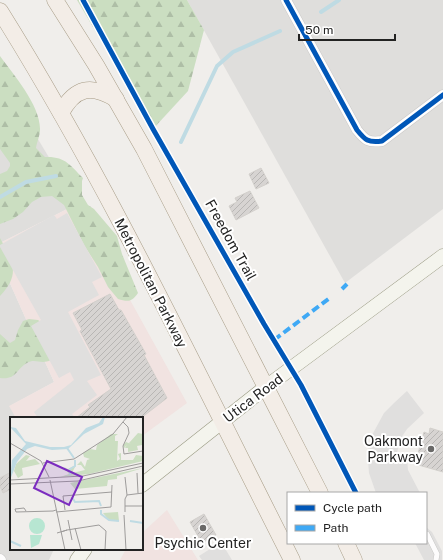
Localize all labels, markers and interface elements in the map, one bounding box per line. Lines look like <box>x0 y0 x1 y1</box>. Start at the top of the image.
scale bar <box>299 16 395 42</box>
text: 50 m <box>305 23 333 37</box>
street label: Freedom Trail <box>202 197 260 283</box>
street label: Metropolitan Parkway <box>111 216 191 351</box>
street label: Utica Road <box>220 370 286 426</box>
inset map <box>10 417 143 550</box>
place label: Oakmont Parkway <box>364 433 424 465</box>
marker: Oakmont Parkway <box>426 444 436 454</box>
legend <box>287 492 427 544</box>
text: Cycle path <box>323 501 382 515</box>
text: Path <box>323 521 349 535</box>
marker: Psychic Center <box>198 523 208 533</box>
place label: Psychic Center <box>154 535 252 551</box>

